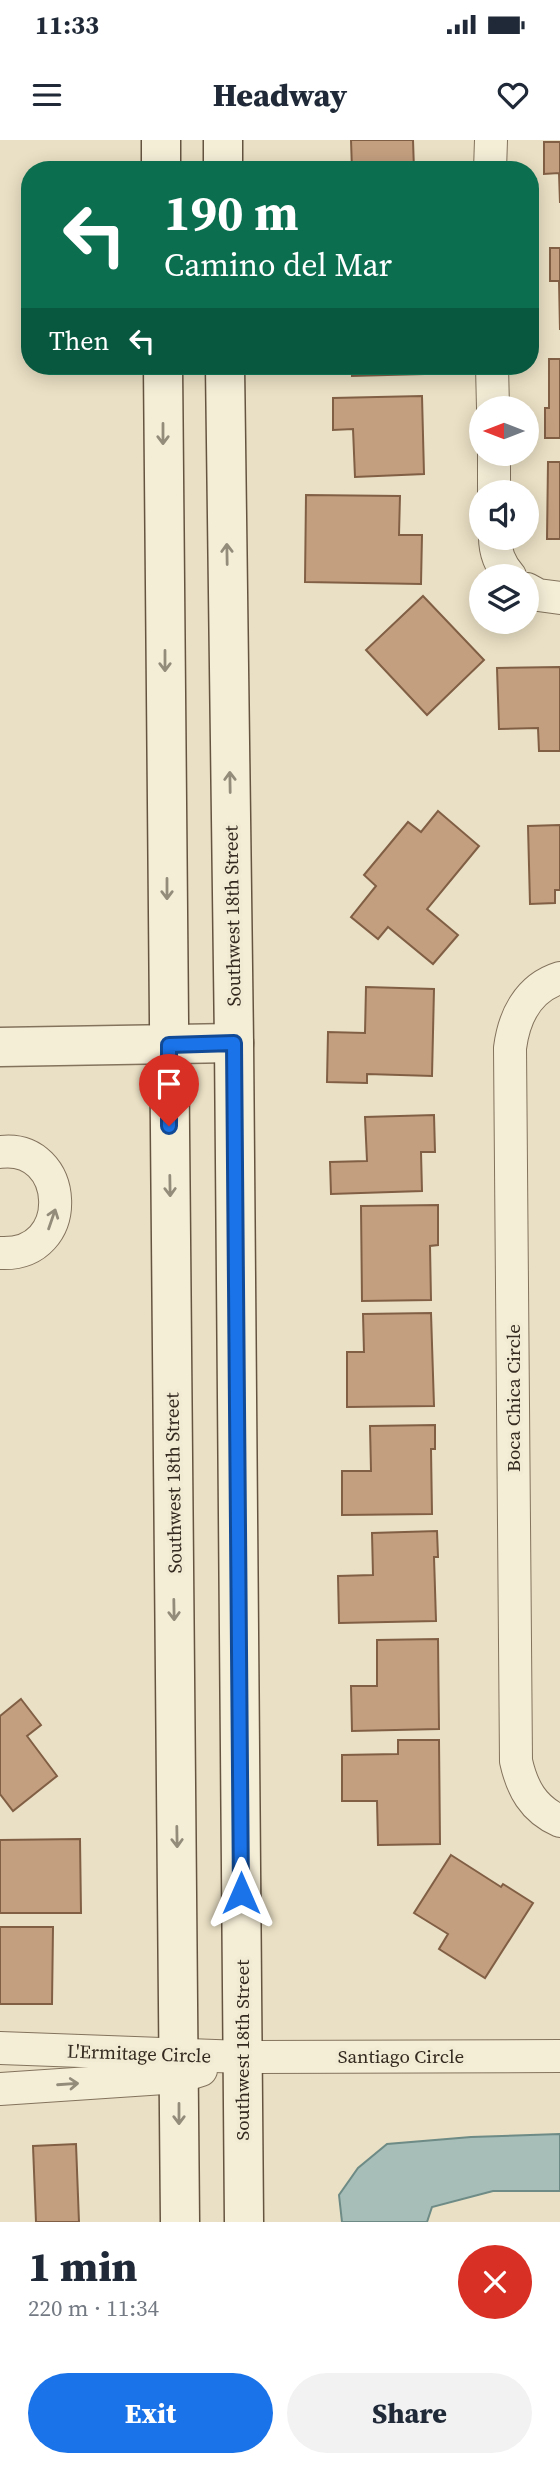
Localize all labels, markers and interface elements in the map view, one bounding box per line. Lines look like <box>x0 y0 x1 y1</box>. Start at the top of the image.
text: 11:33 <box>35 7 99 43</box>
text: Headway <box>213 73 347 117</box>
icon: menu <box>28 76 66 114</box>
icon: heart <box>494 76 532 114</box>
text: 190 m <box>164 179 299 246</box>
icon: left <box>49 189 140 280</box>
text: Camino del Mar <box>164 243 392 287</box>
icon: left <box>123 322 161 360</box>
text: Then <box>49 323 109 359</box>
north arrow <box>469 396 539 466</box>
map controls <box>469 396 539 634</box>
one-way arrow <box>156 422 170 445</box>
button: sound <box>469 480 539 550</box>
one-way arrow <box>220 543 234 566</box>
button: layers <box>469 564 539 634</box>
one-way arrow <box>158 650 172 673</box>
one-way arrow <box>223 771 237 794</box>
street label: Southwest 18th Street <box>217 825 247 1007</box>
one-way arrow <box>160 877 174 900</box>
pin <box>139 1054 199 1126</box>
icon: arrive <box>150 1065 188 1103</box>
one-way arrow <box>163 1175 177 1198</box>
one-way arrow <box>47 1208 59 1230</box>
street label: Boca Chica Circle <box>500 1324 526 1472</box>
street label: Southwest 18th Street <box>158 1392 188 1574</box>
one-way arrow <box>167 1598 181 1621</box>
one-way arrow <box>170 1825 183 1848</box>
position arrow <box>204 1856 278 1930</box>
street label: Southwest 18th Street <box>229 1959 255 2140</box>
street label: L'Ermitage Circle <box>66 2037 212 2069</box>
street label: Santiago Circle <box>338 2043 464 2069</box>
one-way arrow <box>56 2077 79 2090</box>
one-way arrow <box>172 2102 186 2125</box>
text: 1 min <box>28 2237 138 2295</box>
button: close <box>458 2245 532 2319</box>
text: 220 m · 11:34 <box>28 2292 159 2324</box>
button: Exit <box>28 2373 273 2453</box>
button: Share <box>287 2373 532 2453</box>

